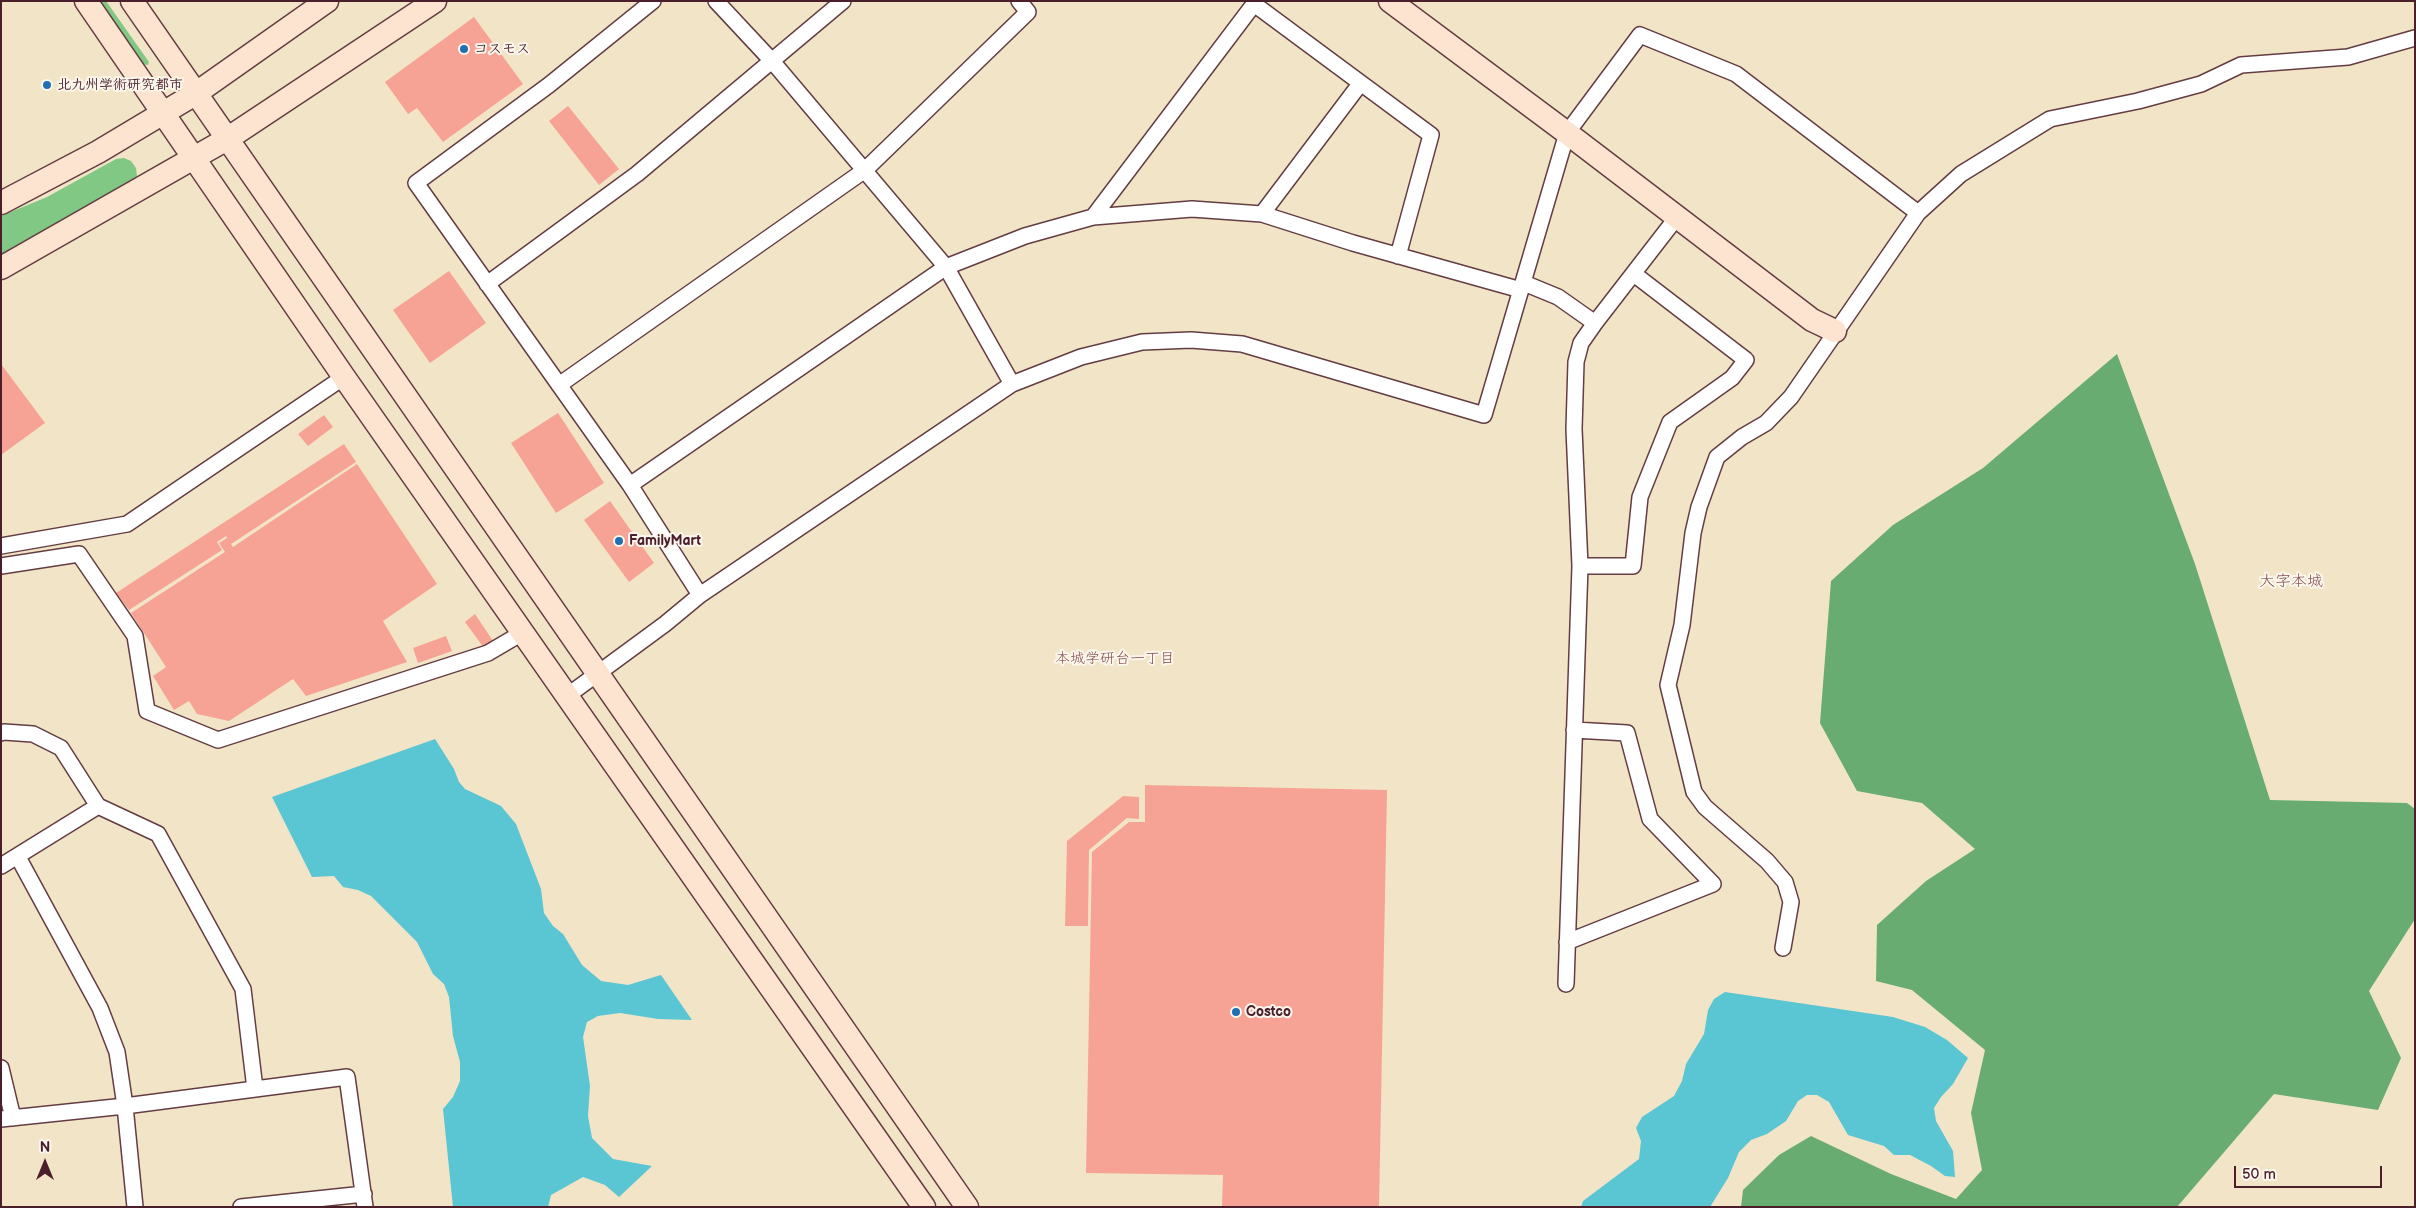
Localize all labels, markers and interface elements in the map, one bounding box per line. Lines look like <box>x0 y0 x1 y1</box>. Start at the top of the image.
place label: コスモス <box>474 41 530 57</box>
marker: コスモス <box>458 43 470 55</box>
place label: 北九州学術研究都市 <box>57 77 183 93</box>
marker: 北九州学術研究都市 <box>41 79 53 91</box>
place label: FamilyMart <box>629 533 701 549</box>
marker: FamilyMart <box>613 535 625 547</box>
district label: 大字本城 <box>2259 572 2323 592</box>
district label: 本城学研台一丁目 <box>1055 650 1175 668</box>
place label: Costco <box>1246 1004 1291 1020</box>
marker: Costco <box>1230 1006 1242 1018</box>
north arrow <box>20 1138 70 1188</box>
text: N <box>40 1139 50 1156</box>
scale bar <box>2236 1156 2384 1188</box>
text: 50 m <box>2242 1165 2276 1184</box>

